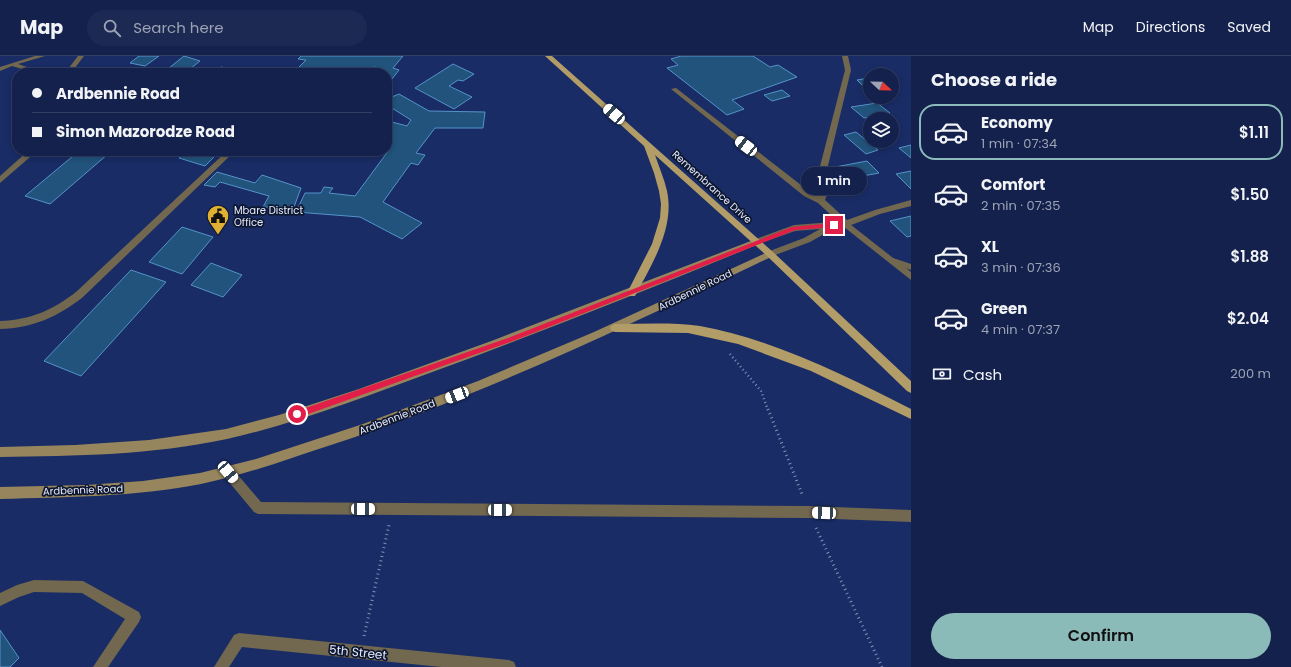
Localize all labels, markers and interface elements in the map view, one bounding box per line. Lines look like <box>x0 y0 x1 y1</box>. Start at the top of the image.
search box <box>87 10 367 46</box>
text: Map <box>20 14 63 41</box>
icon: search <box>101 17 123 39</box>
text: Search here <box>133 17 224 38</box>
text: Map <box>1083 17 1114 37</box>
text: Directions <box>1136 17 1205 37</box>
text: Saved <box>1227 17 1271 37</box>
text: Choose a ride <box>931 67 1057 92</box>
north arrow <box>863 68 899 104</box>
map controls <box>863 68 899 148</box>
text: Ardbennie Road <box>56 83 180 104</box>
car <box>601 102 627 126</box>
button: layers <box>863 112 899 148</box>
text: Economy <box>981 112 1053 133</box>
icon: car <box>933 114 969 150</box>
text: Simon Mazorodze Road <box>56 121 235 142</box>
text: $1.11 <box>1239 122 1269 143</box>
car <box>733 134 759 158</box>
text: 1 min · 07:34 <box>981 134 1057 153</box>
street label: Remembrance Drive <box>669 147 755 227</box>
callout: 1 min <box>801 167 867 195</box>
text: 1 min <box>817 171 851 190</box>
text: Comfort <box>981 174 1045 195</box>
icon: car <box>933 176 969 212</box>
text: $1.50 <box>1231 184 1269 205</box>
text: 2 min · 07:35 <box>981 196 1060 215</box>
public building icon: Mbare District Office <box>205 203 231 236</box>
place label: Mbare District Office <box>234 203 303 230</box>
route end <box>825 216 843 234</box>
text: XL <box>981 236 999 257</box>
icon: car <box>933 238 969 274</box>
text: $1.88 <box>1231 246 1269 267</box>
text: 3 min · 07:36 <box>981 258 1061 277</box>
street label: Ardbennie Road <box>656 266 734 314</box>
text: Green <box>981 298 1027 319</box>
icon: car <box>933 300 969 336</box>
text: $2.04 <box>1227 308 1269 329</box>
text: 4 min · 07:37 <box>981 320 1060 339</box>
icon: cash <box>931 363 953 385</box>
text: Cash <box>963 364 1002 385</box>
text: 200 m <box>1230 364 1271 383</box>
car <box>444 385 470 405</box>
street label: Ardbennie Road <box>357 396 437 438</box>
route start <box>288 405 306 423</box>
car <box>216 459 240 485</box>
street label: Ardbennie Road <box>43 481 123 499</box>
car <box>351 503 375 515</box>
car <box>488 504 512 516</box>
car <box>812 507 836 519</box>
button: Confirm <box>931 613 1271 659</box>
street label: 5th Street <box>328 641 388 663</box>

